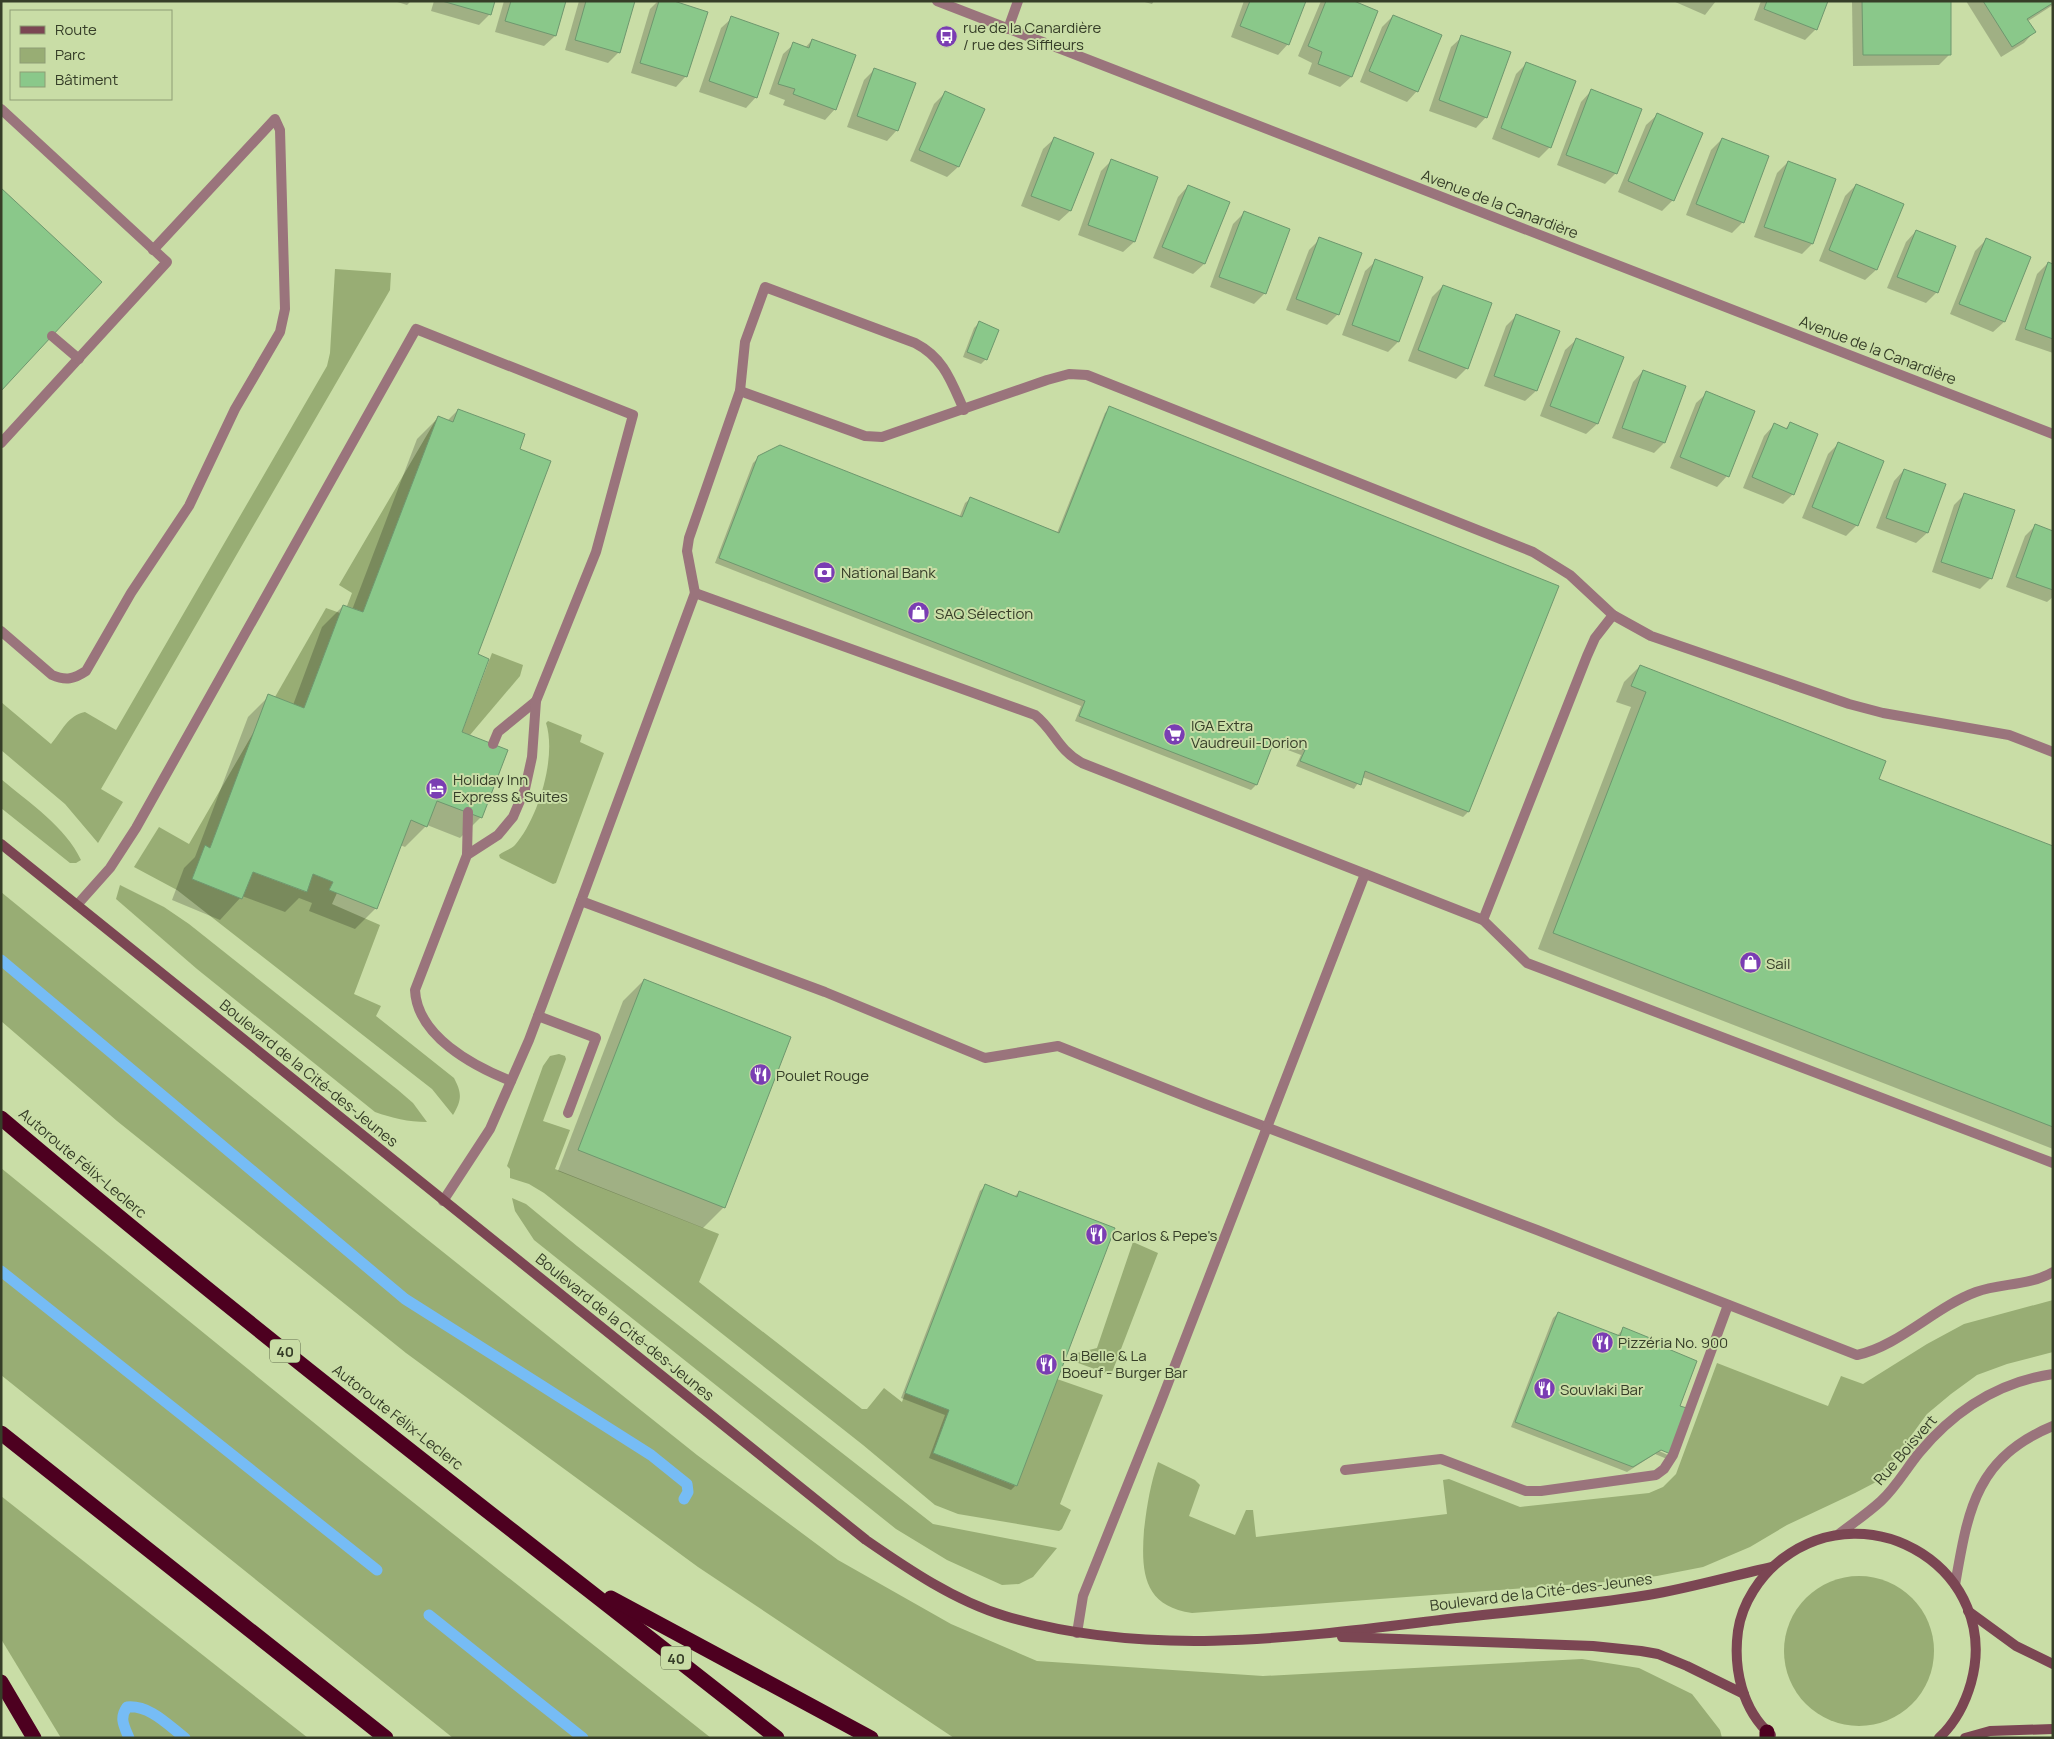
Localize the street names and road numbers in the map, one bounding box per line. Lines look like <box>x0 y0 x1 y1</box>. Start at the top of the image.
street label: Avenue de la Canardière <box>1418 164 1582 244</box>
street label: Avenue de la Canardière <box>1796 310 1960 390</box>
street label: Boulevard de la Cité-des-Jeunes <box>215 994 403 1152</box>
street label: Autoroute Félix-Leclerc <box>15 1103 151 1223</box>
street label: Boulevard de la Cité-des-Jeunes <box>531 1248 719 1406</box>
road number: 40 <box>270 1340 300 1362</box>
street label: Autoroute Félix-Leclerc <box>328 1359 468 1475</box>
street label: Rue Boisvert <box>1869 1410 1941 1490</box>
street label: Boulevard de la Cité-des-Jeunes <box>1429 1568 1654 1616</box>
road number: 40 <box>661 1646 691 1670</box>

